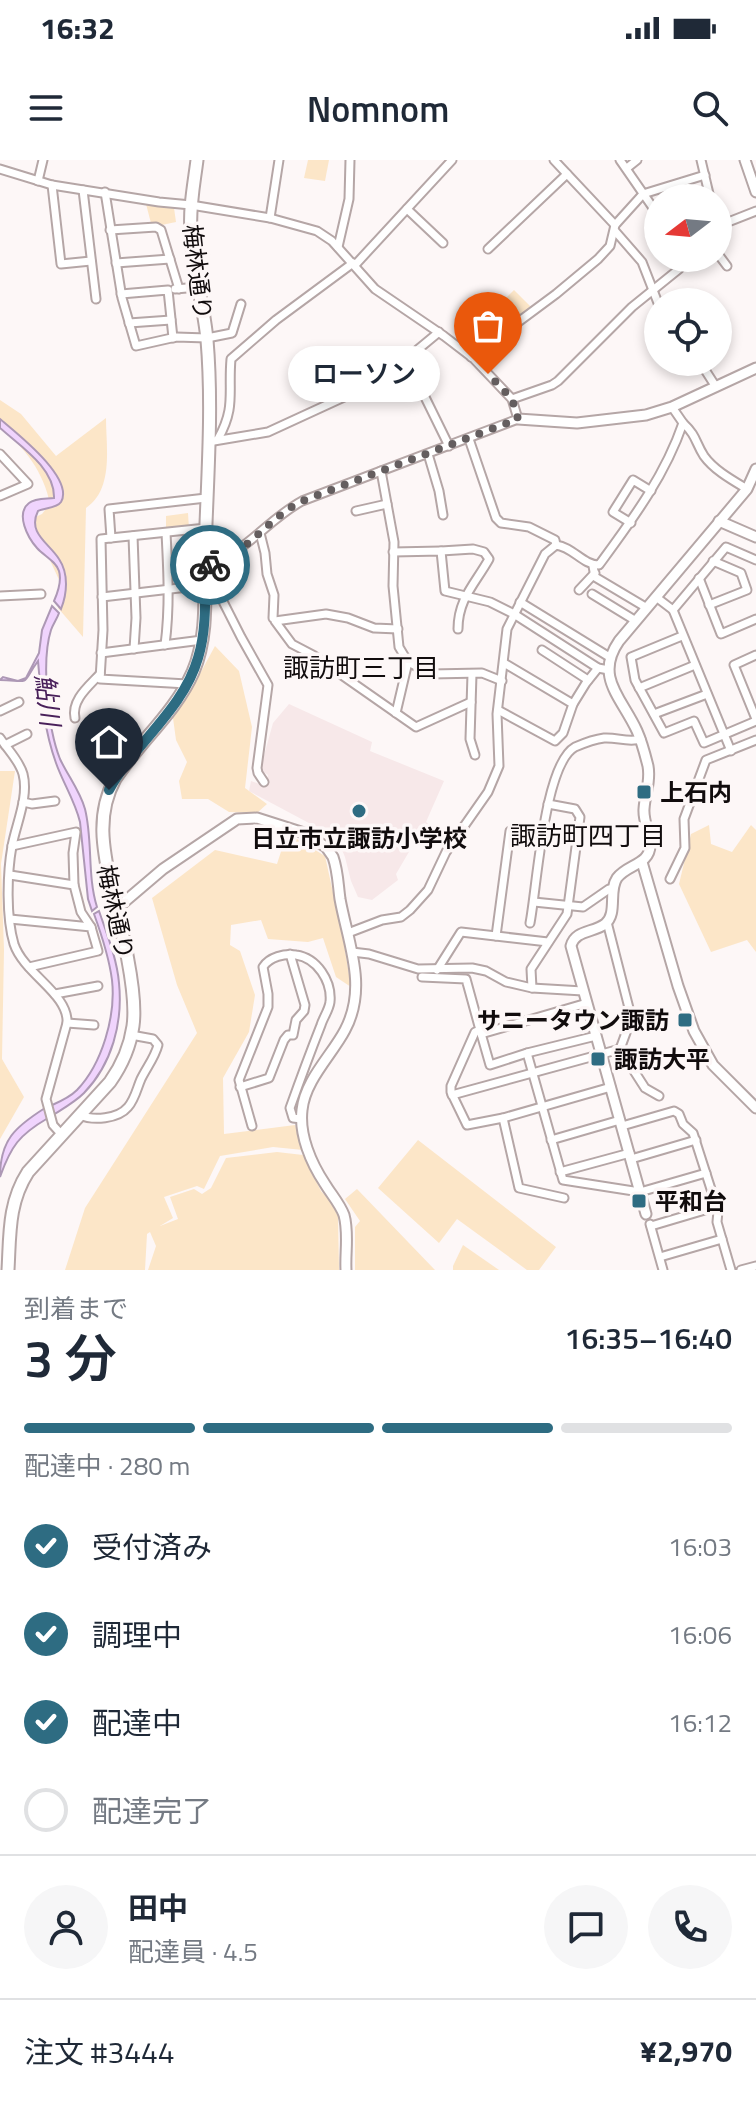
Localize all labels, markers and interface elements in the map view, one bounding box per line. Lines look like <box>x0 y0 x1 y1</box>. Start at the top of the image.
text: 16:32 <box>40 5 115 51</box>
text: Nomnom <box>307 81 449 136</box>
icon: menu <box>24 86 68 130</box>
icon: search <box>688 86 732 130</box>
north arrow <box>644 184 732 272</box>
map controls <box>644 184 732 376</box>
street label: 梅林通り <box>174 222 222 322</box>
button: locate <box>644 288 732 376</box>
pin <box>454 292 522 374</box>
icon: bag <box>466 304 510 348</box>
callout: ローソン <box>288 346 440 402</box>
text: ローソン <box>312 354 416 393</box>
courier <box>170 525 250 605</box>
icon: bike <box>188 543 232 587</box>
district label: 諏訪町三丁目 <box>283 648 439 687</box>
water label: 鮎川 <box>25 672 71 731</box>
pin <box>75 708 143 790</box>
icon: home <box>87 720 131 764</box>
place label: 上石内 <box>660 774 732 810</box>
marker: 上石内 <box>635 783 653 801</box>
marker: 日立市立諏訪小学校 <box>350 802 368 820</box>
district label: 諏訪町四丁目 <box>510 816 666 855</box>
place label: 日立市立諏訪小学校 <box>251 820 467 856</box>
street label: 梅林通り <box>88 861 144 963</box>
place label: サニータウン諏訪 <box>477 1002 669 1038</box>
marker: サニータウン諏訪 <box>676 1011 694 1029</box>
place label: 諏訪大平 <box>614 1041 710 1077</box>
marker: 諏訪大平 <box>589 1050 607 1068</box>
place label: 平和台 <box>655 1183 727 1219</box>
marker: 平和台 <box>630 1192 648 1210</box>
text: 到着まで <box>24 1289 128 1328</box>
text: 16:35–16:40 <box>565 1315 732 1361</box>
text: 3 分 <box>24 1318 117 1397</box>
text: 配達中 · 280 m <box>24 1446 190 1485</box>
icon: check <box>24 1524 68 1568</box>
text: 受付済み <box>92 1524 212 1570</box>
text: 16:03 <box>668 1527 732 1566</box>
icon: check <box>24 1612 68 1656</box>
text: 調理中 <box>92 1612 182 1658</box>
text: 16:06 <box>668 1615 732 1654</box>
icon: check <box>24 1700 68 1744</box>
text: 配達中 <box>92 1700 182 1746</box>
text: 16:12 <box>668 1703 732 1742</box>
text: 配達完了 <box>92 1788 212 1834</box>
button: person <box>24 1885 108 1969</box>
text: 田中 <box>128 1885 188 1931</box>
button: chat <box>544 1885 628 1969</box>
button: phone <box>648 1885 732 1969</box>
text: 配達員 · 4.5 <box>128 1932 258 1971</box>
text: ¥2,970 <box>640 2028 732 2074</box>
text: 注文 #3444 <box>24 2029 175 2075</box>

